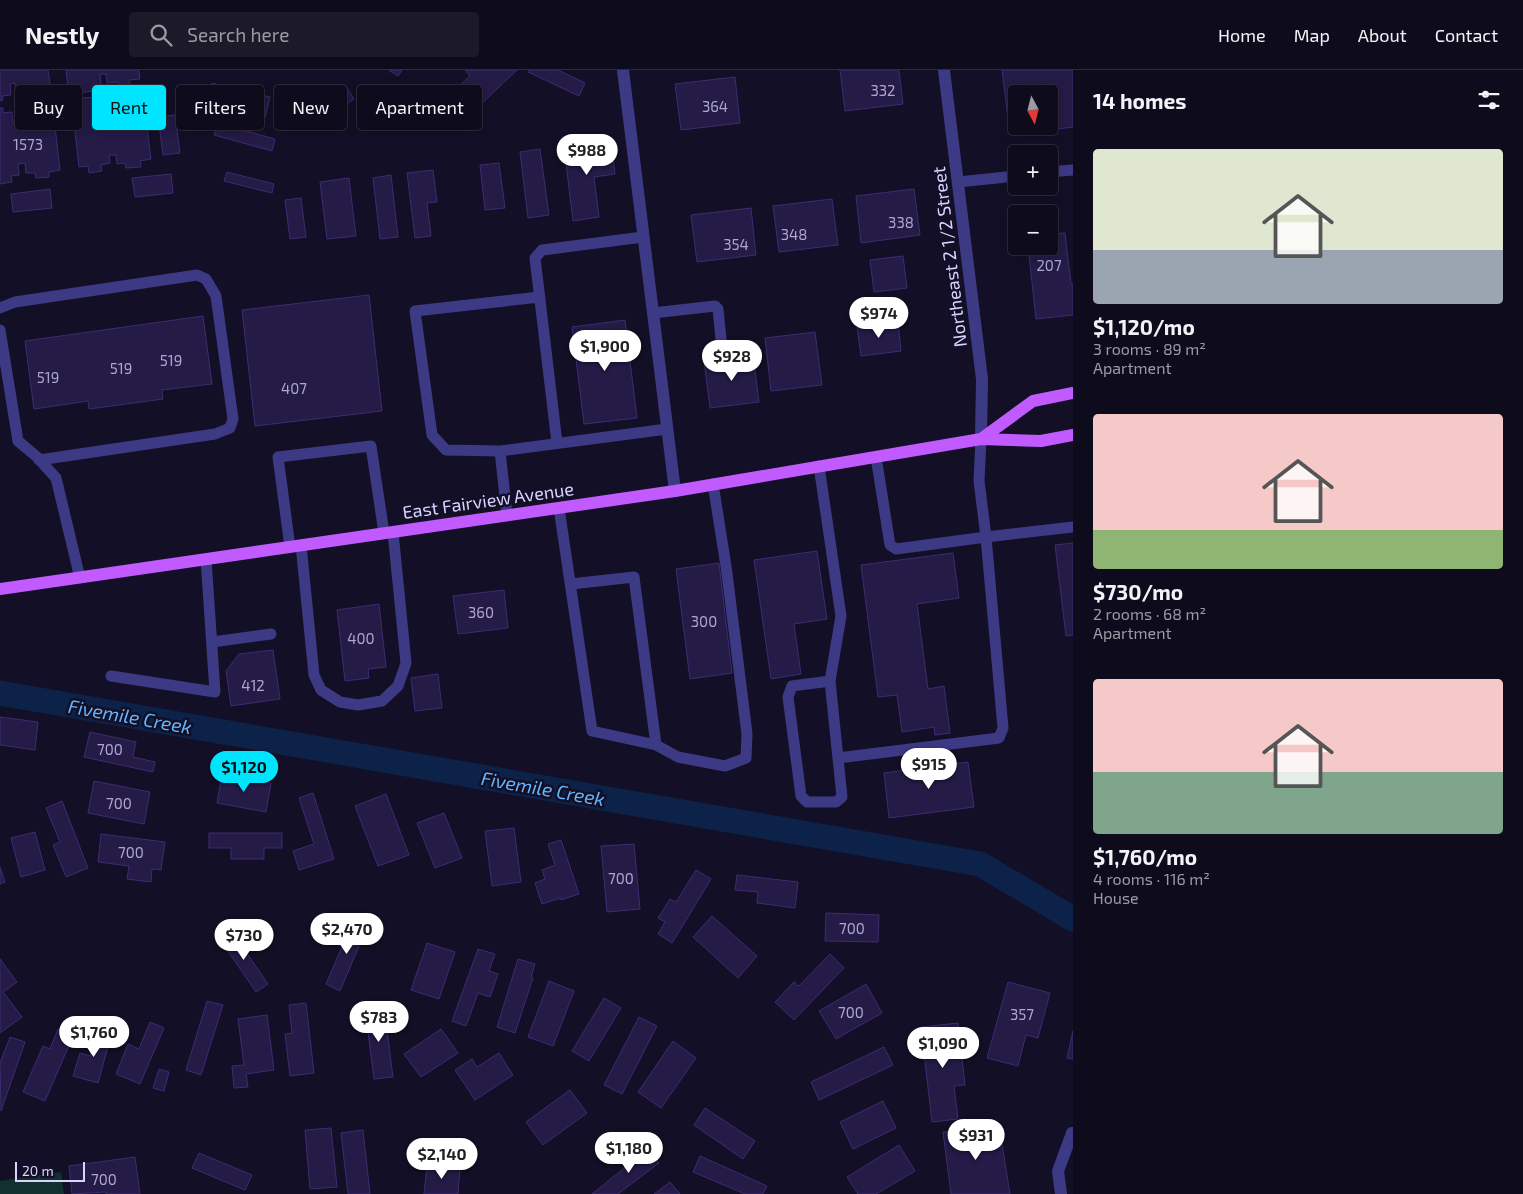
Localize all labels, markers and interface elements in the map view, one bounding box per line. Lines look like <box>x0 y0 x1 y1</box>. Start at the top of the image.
search box <box>129 12 479 57</box>
text: Nestly <box>25 20 99 49</box>
icon: search <box>147 21 175 49</box>
text: Search here <box>187 23 289 46</box>
text: Home <box>1218 24 1266 46</box>
text: Map <box>1294 24 1330 46</box>
text: About <box>1358 24 1407 46</box>
text: Contact <box>1435 24 1498 46</box>
house number: 332 <box>870 81 896 99</box>
chip: Buy <box>15 85 82 130</box>
chip: Rent <box>92 85 166 130</box>
chip: Filters <box>176 85 264 130</box>
chip: New <box>274 85 347 130</box>
chip: Apartment <box>357 85 482 130</box>
north arrow <box>1008 85 1058 135</box>
map controls <box>1008 85 1058 255</box>
icon: filters <box>1475 86 1503 114</box>
text: 14 homes <box>1093 88 1187 113</box>
house number: 364 <box>702 97 728 115</box>
pin: $988 <box>557 134 617 176</box>
house number: 1573 <box>13 135 43 153</box>
text: $988 <box>568 140 606 159</box>
button: + <box>1008 145 1058 195</box>
street label: Northeast 2 1/2 Street <box>927 165 971 349</box>
icon: home <box>1253 181 1343 271</box>
button: − <box>1008 205 1058 255</box>
house number: 338 <box>888 213 914 231</box>
house number: 348 <box>781 225 807 243</box>
house number: 354 <box>723 235 749 253</box>
house number: 207 <box>1036 256 1062 274</box>
pin: $974 <box>849 296 909 339</box>
text: $974 <box>860 303 898 322</box>
text: $1,120/mo <box>1093 314 1195 339</box>
pin: $1,900 <box>564 330 646 372</box>
text: $1,900 <box>580 336 630 355</box>
text: 3 rooms · 89 m² <box>1093 339 1206 358</box>
pin: $928 <box>702 340 762 382</box>
text: $928 <box>713 346 751 365</box>
house number: 519 <box>160 351 182 369</box>
text: Apartment <box>1093 358 1172 377</box>
house number: 519 <box>110 359 132 377</box>
house number: 519 <box>37 368 59 386</box>
house number: 407 <box>281 379 307 397</box>
icon: home <box>1253 446 1343 536</box>
street label: East Fairview Avenue <box>401 477 575 523</box>
text: $730/mo <box>1093 579 1183 604</box>
house number: 360 <box>468 603 494 621</box>
text: 2 rooms · 68 m² <box>1093 604 1206 623</box>
house number: 300 <box>691 612 717 630</box>
text: Apartment <box>1093 623 1172 642</box>
house number: 400 <box>347 629 375 647</box>
house number: 412 <box>241 676 265 694</box>
water label: Fivemile Creek <box>67 694 194 738</box>
icon: home <box>1253 711 1343 801</box>
house number: 700 <box>97 740 123 758</box>
pin: $915 <box>899 748 959 790</box>
pin: $1,120 <box>203 750 285 793</box>
text: $915 <box>912 754 946 773</box>
text: $1,120 <box>221 757 267 776</box>
water label: Fivemile Creek <box>480 766 607 810</box>
house number: 700 <box>106 794 132 812</box>
house number: 700 <box>118 843 144 861</box>
text: $1,760/mo <box>1093 844 1197 869</box>
house number: 700 <box>608 869 634 887</box>
text: 4 rooms · 116 m² <box>1093 869 1210 888</box>
text: House <box>1093 888 1139 907</box>
pin: $2,470 <box>306 912 388 955</box>
pin: $730 <box>214 918 274 961</box>
text: $2,470 <box>321 919 373 938</box>
house number: 700 <box>839 919 865 937</box>
text: $730 <box>226 925 262 944</box>
pin: $783 <box>349 1000 409 1043</box>
house number: 700 <box>838 1003 864 1021</box>
house number: 357 <box>1010 1005 1034 1023</box>
text: $783 <box>361 1007 397 1026</box>
pin: $1,760 <box>53 1016 135 1058</box>
text: $1,760 <box>70 1022 118 1041</box>
pin: $1,090 <box>902 1026 984 1069</box>
text: $1,090 <box>918 1033 968 1052</box>
pin: $931 <box>946 1118 1006 1161</box>
text: $931 <box>959 1125 993 1144</box>
pin: $1,180 <box>588 1132 670 1174</box>
pin: $2,140 <box>401 1138 483 1180</box>
text: $1,180 <box>606 1138 652 1157</box>
text: $2,140 <box>418 1144 466 1163</box>
scale bar <box>15 1159 85 1182</box>
text: 20 m <box>22 1162 54 1179</box>
house number: 700 <box>91 1170 117 1188</box>

